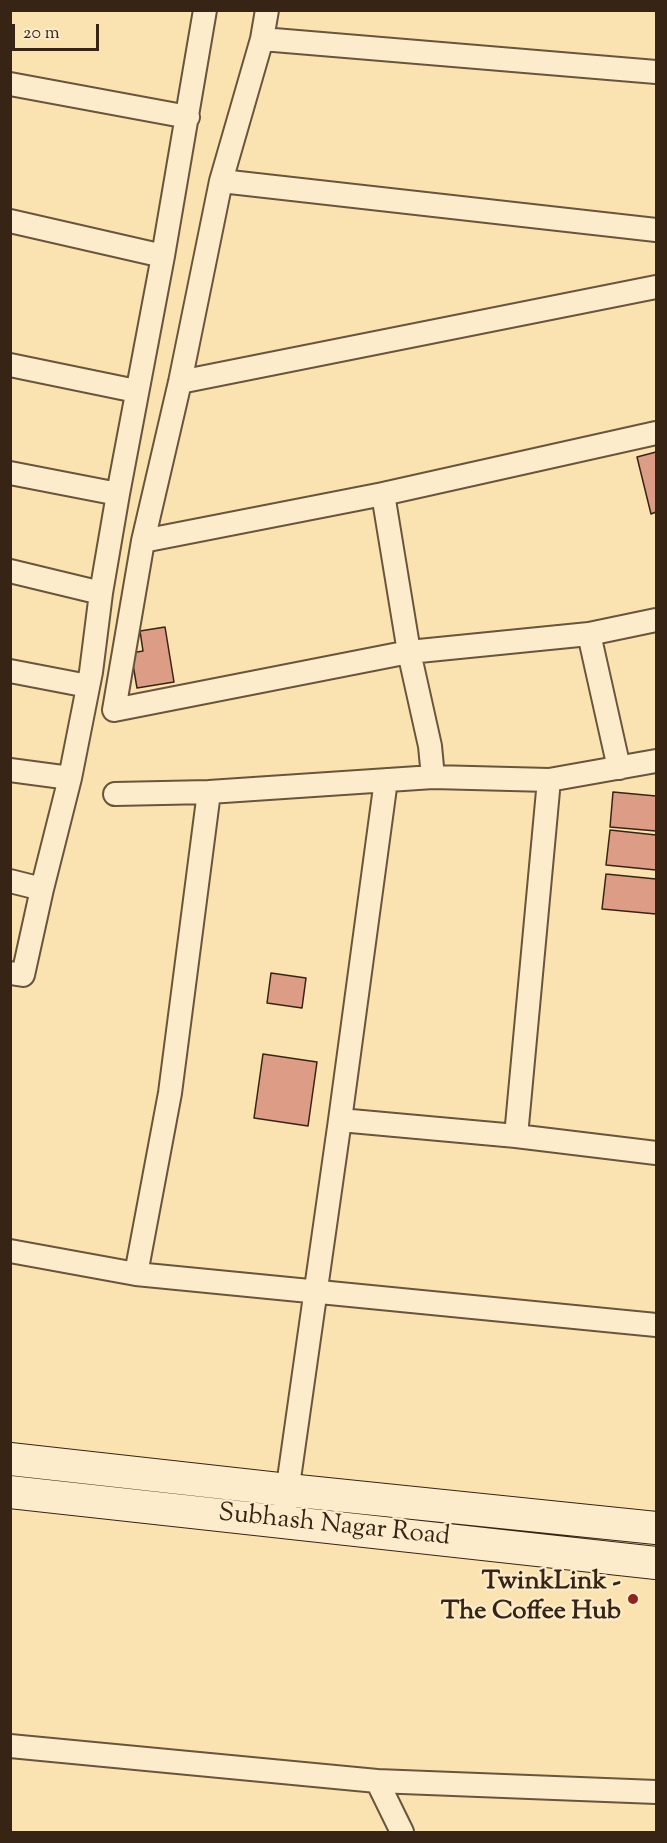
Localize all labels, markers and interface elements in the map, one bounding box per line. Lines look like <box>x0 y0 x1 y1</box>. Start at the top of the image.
scale bar <box>15 12 102 50</box>
text: 20 m <box>23 21 60 47</box>
street label: Subhash Nagar Road <box>217 1499 451 1555</box>
place label: TwinkLink - The Coffee Hub <box>441 1568 621 1630</box>
marker: TwinkLink - The Coffee Hub <box>626 1592 640 1606</box>

